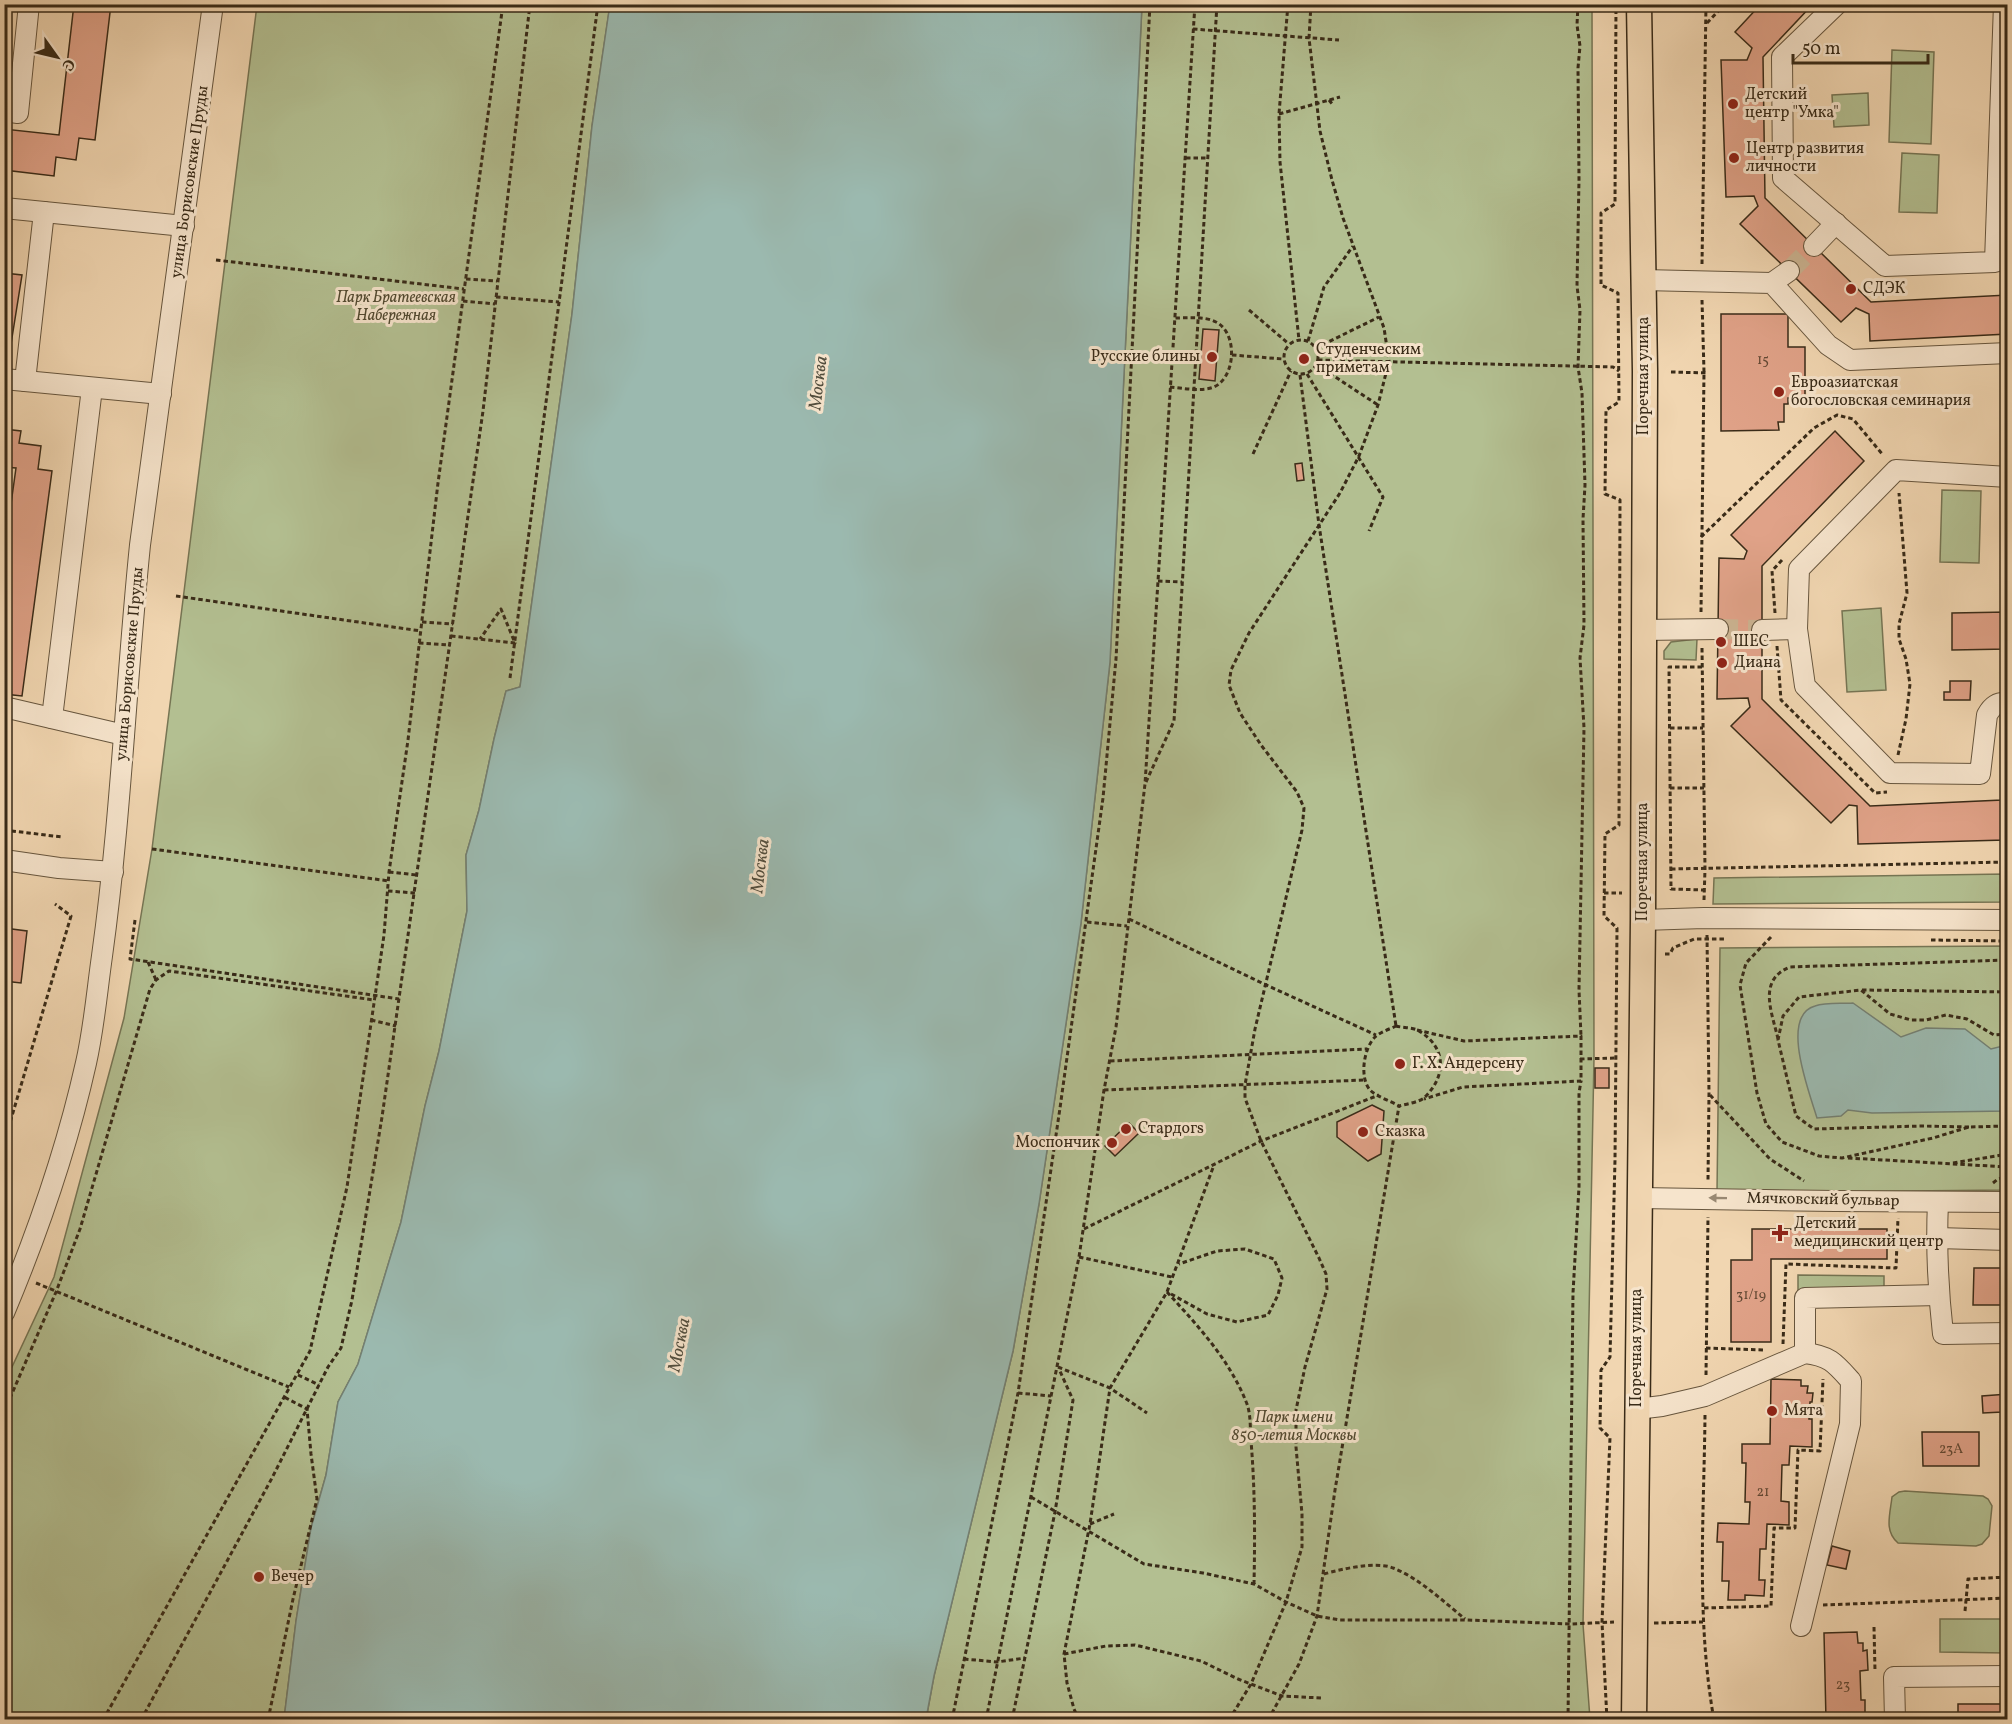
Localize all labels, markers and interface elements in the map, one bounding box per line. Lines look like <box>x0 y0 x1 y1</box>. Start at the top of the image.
north arrow <box>27 27 87 87</box>
scale bar <box>1793 27 1928 65</box>
text: 50 m <box>1802 37 1841 62</box>
text: С <box>56 54 80 75</box>
street label: улица Борисовские Пруды <box>166 84 214 280</box>
place label: Детский центр "Умка" <box>1745 84 1839 124</box>
marker: Детский центр "Умка" <box>1726 97 1740 111</box>
place label: Центр развития личности <box>1746 138 1864 178</box>
marker: Центр развития личности <box>1727 151 1741 165</box>
place label: СДЭК <box>1863 278 1906 300</box>
marker: СДЭК <box>1844 282 1858 296</box>
park label: Парк Братеевская Набережная <box>336 287 456 327</box>
street label: Поречная улица <box>1633 316 1655 436</box>
place label: Студенческим приметам <box>1316 339 1421 379</box>
place label: Русские блины <box>1091 346 1200 368</box>
marker: Русские блины <box>1205 350 1219 364</box>
house number: 15 <box>1757 351 1769 370</box>
marker: Студенческим приметам <box>1297 352 1311 366</box>
water label: Москва <box>803 354 835 413</box>
place label: Евроазиатская богословская семинария <box>1791 372 1971 412</box>
marker: Евроазиатская богословская семинария <box>1772 385 1786 399</box>
street label: улица Борисовские Пруды <box>111 566 149 762</box>
place label: ШЕС <box>1733 631 1769 653</box>
marker: ШЕС <box>1714 635 1728 649</box>
place label: Диана <box>1734 652 1781 674</box>
marker: Диана <box>1715 656 1729 670</box>
street label: Поречная улица <box>1632 802 1654 922</box>
water label: Москва <box>745 837 777 896</box>
place label: Г. Х. Андерсену <box>1412 1053 1524 1075</box>
marker: Г. Х. Андерсену <box>1393 1057 1407 1071</box>
place label: Стардогs <box>1138 1118 1204 1140</box>
place label: Сказка <box>1375 1121 1425 1143</box>
marker: Стардогs <box>1119 1122 1133 1136</box>
marker: Сказка <box>1356 1125 1370 1139</box>
place label: Моспончик <box>1015 1132 1100 1154</box>
marker: Моспончик <box>1105 1136 1119 1150</box>
street label: Мячковский бульвар <box>1746 1188 1900 1212</box>
one-way arrow <box>1709 1194 1728 1203</box>
place label: Детский медицинский центр <box>1794 1213 1943 1253</box>
marker: Детский медицинский центр <box>1771 1224 1789 1242</box>
house number: 31/19 <box>1736 1286 1766 1305</box>
street label: Поречная улица <box>1626 1288 1648 1408</box>
water label: Москва <box>662 1316 697 1375</box>
place label: Мята <box>1784 1400 1823 1422</box>
marker: Мята <box>1765 1404 1779 1418</box>
park label: Парк имени 850-летия Москвы <box>1231 1407 1357 1447</box>
house number: 23А <box>1939 1440 1963 1459</box>
house number: 21 <box>1757 1483 1769 1502</box>
place label: Вечер <box>271 1566 314 1588</box>
marker: Вечер <box>252 1570 266 1584</box>
house number: 23 <box>1836 1676 1850 1695</box>

